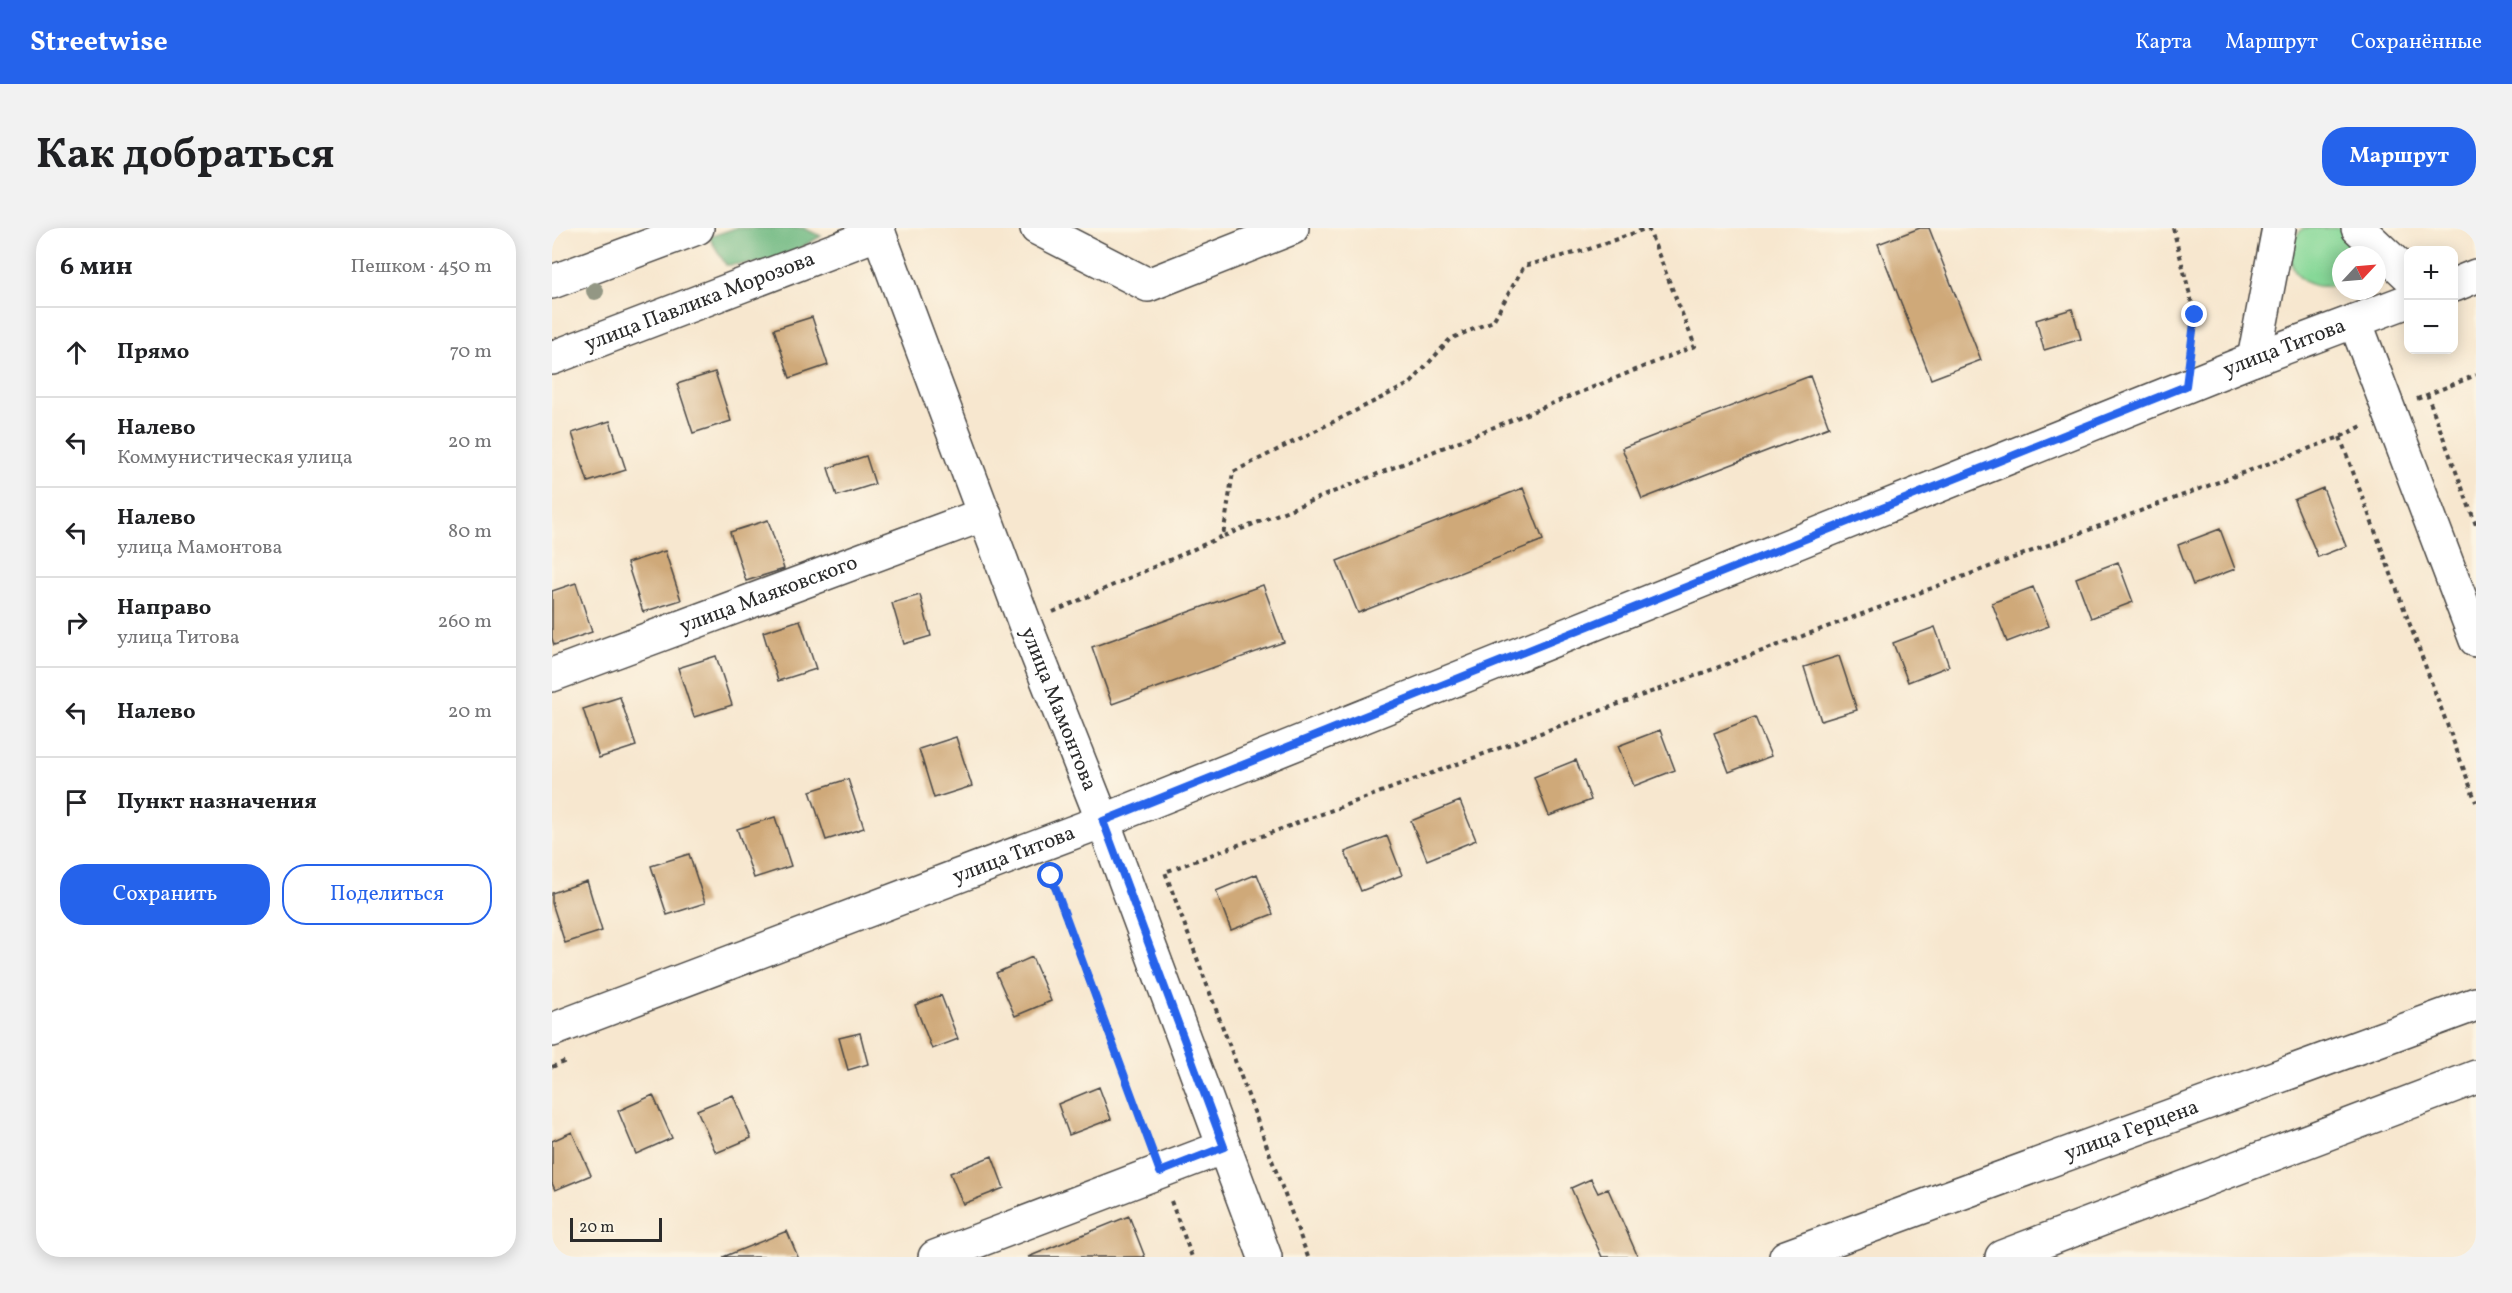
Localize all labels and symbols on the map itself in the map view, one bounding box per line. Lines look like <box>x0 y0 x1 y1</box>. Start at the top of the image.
street label: улица Павлика Морозова <box>580 244 819 359</box>
north arrow <box>2332 246 2386 300</box>
route end <box>2181 301 2207 327</box>
street label: улица Титова <box>2219 311 2350 384</box>
street label: улица Маяковского <box>675 548 862 641</box>
street label: улица Мамонтова <box>1013 623 1104 795</box>
street label: улица Титова <box>948 818 1079 891</box>
route start <box>1037 862 1063 888</box>
street label: улица Герцена <box>2060 1092 2203 1168</box>
scale bar <box>570 1215 662 1242</box>

